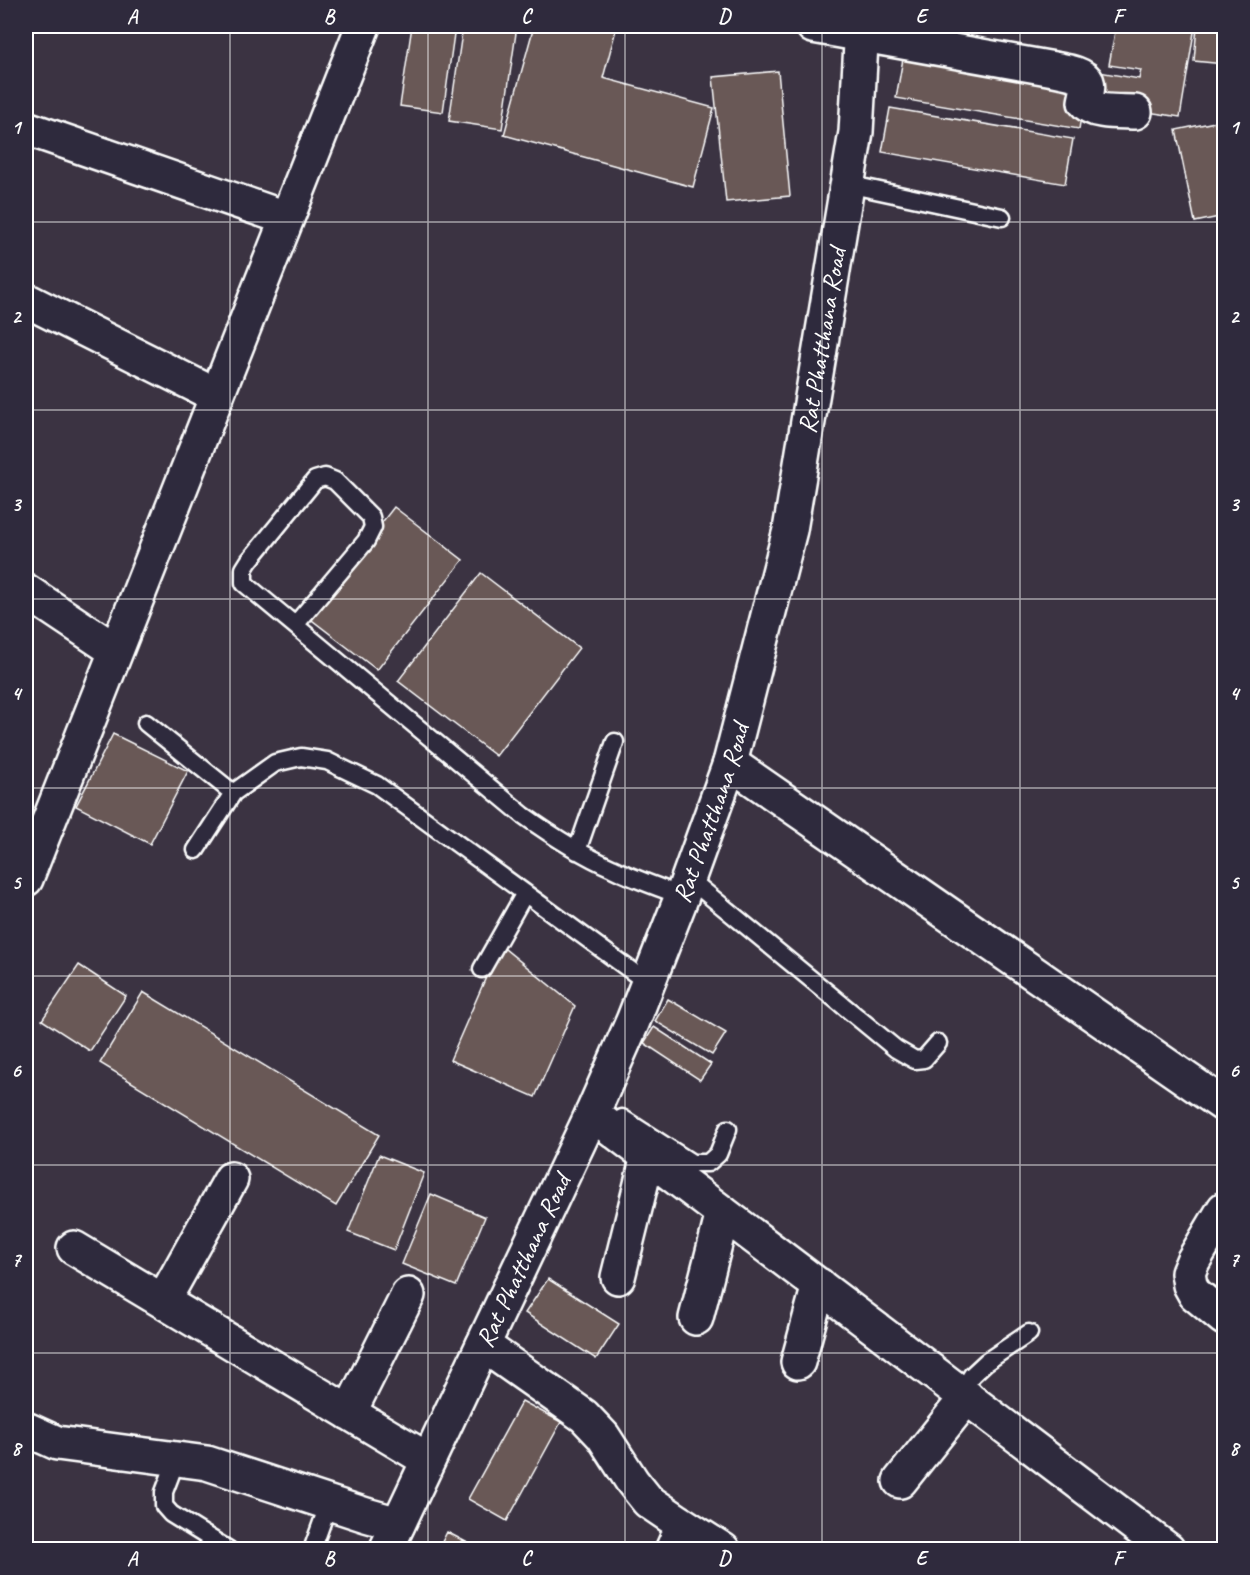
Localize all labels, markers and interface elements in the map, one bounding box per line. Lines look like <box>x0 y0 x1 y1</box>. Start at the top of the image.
text: A <box>127 4 139 29</box>
text: B <box>324 4 336 29</box>
text: C <box>521 4 533 29</box>
text: D <box>718 4 732 29</box>
text: E <box>916 4 930 29</box>
text: F <box>1113 4 1127 29</box>
text: 1 <box>12 115 23 140</box>
text: 1 <box>1230 115 1241 140</box>
street label: Rat Phatthana Road <box>790 242 854 436</box>
text: 2 <box>12 304 23 329</box>
text: 2 <box>1230 304 1241 329</box>
text: 3 <box>12 492 23 517</box>
text: 3 <box>1230 492 1241 517</box>
text: 4 <box>12 681 24 706</box>
text: 4 <box>1230 681 1242 706</box>
street label: Rat Phatthana Road <box>665 716 757 907</box>
text: 5 <box>12 870 23 895</box>
text: 5 <box>1230 870 1241 895</box>
text: 6 <box>11 1058 22 1083</box>
text: 6 <box>1229 1058 1240 1083</box>
street label: Rat Phatthana Road <box>468 1165 579 1352</box>
text: 7 <box>12 1247 23 1272</box>
text: 7 <box>1230 1247 1241 1272</box>
text: 8 <box>12 1436 24 1461</box>
text: 8 <box>1230 1436 1242 1461</box>
text: A <box>127 1546 139 1571</box>
text: B <box>324 1546 336 1571</box>
text: C <box>521 1546 533 1571</box>
text: D <box>718 1546 732 1571</box>
text: E <box>916 1546 930 1571</box>
text: F <box>1113 1546 1127 1571</box>

